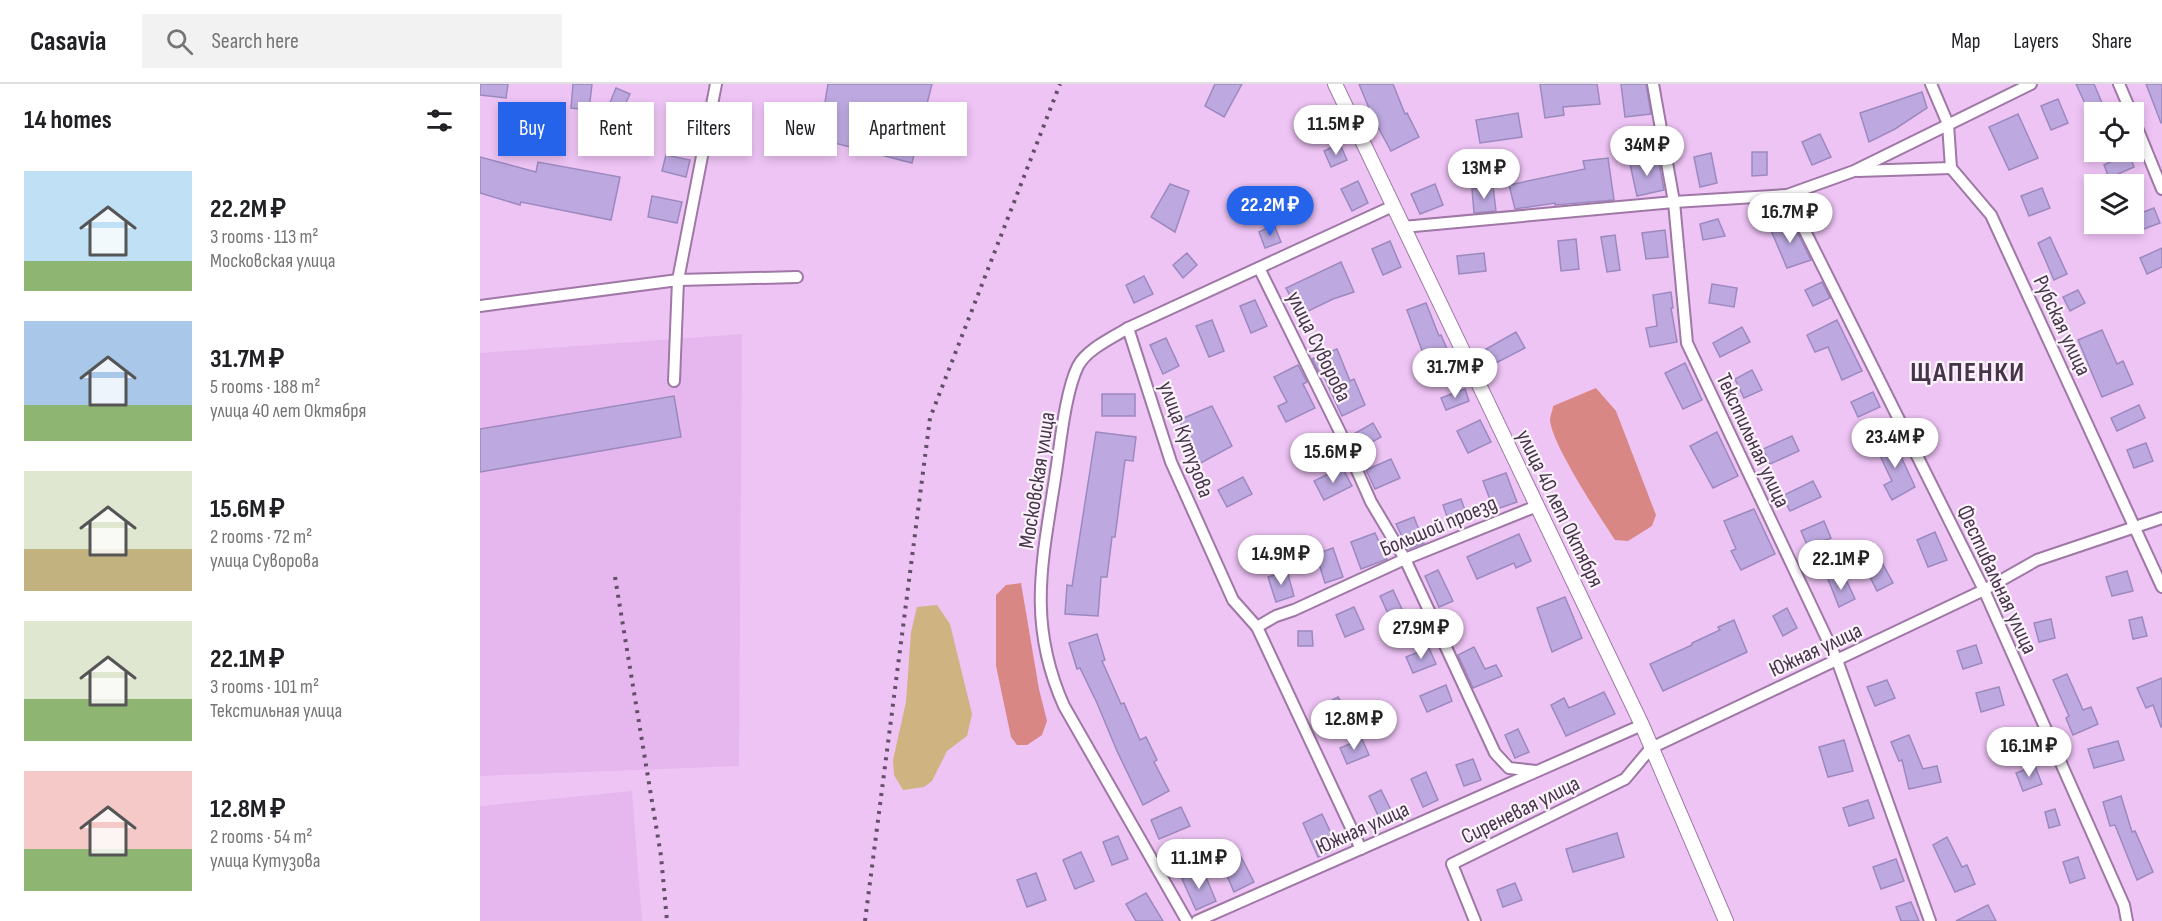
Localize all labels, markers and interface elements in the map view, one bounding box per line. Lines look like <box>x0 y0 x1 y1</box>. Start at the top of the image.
search box <box>142 14 562 68</box>
text: Casavia <box>30 25 106 58</box>
icon: search <box>163 25 196 58</box>
text: Search here <box>211 28 299 55</box>
text: Map <box>1951 29 1980 54</box>
text: Layers <box>2013 29 2059 54</box>
text: Share <box>2092 29 2132 54</box>
chip: Buy <box>498 102 566 156</box>
chip: Rent <box>578 102 654 156</box>
chip: Filters <box>666 102 752 156</box>
chip: New <box>764 102 837 156</box>
chip: Apartment <box>849 102 967 156</box>
map controls <box>2084 102 2144 234</box>
button: locate <box>2084 102 2144 162</box>
icon: filters <box>423 104 456 137</box>
text: 14 homes <box>24 105 112 136</box>
pin: 11.5M ₽ <box>1281 105 1391 156</box>
text: 11.5M ₽ <box>1308 112 1364 136</box>
pin: 34M ₽ <box>1605 126 1689 177</box>
text: 34M ₽ <box>1624 133 1670 157</box>
pin: 13M ₽ <box>1442 149 1526 200</box>
text: 13M ₽ <box>1462 156 1506 180</box>
button: layers <box>2084 174 2144 234</box>
pin: 22.2M ₽ <box>1215 186 1325 237</box>
text: 22.2M ₽ <box>1241 193 1299 217</box>
pin: 16.7M ₽ <box>1735 193 1845 244</box>
text: 22.2M ₽ <box>210 194 286 225</box>
icon: home <box>72 195 144 267</box>
text: 16.7M ₽ <box>1762 200 1818 224</box>
text: 3 rooms · 113 m² <box>210 225 319 249</box>
text: Московская улица <box>210 249 335 273</box>
street label: Рубская улица <box>2027 271 2097 380</box>
street label: улица Суворова <box>1280 287 1357 406</box>
text: 31.7M ₽ <box>210 344 284 375</box>
icon: home <box>72 345 144 417</box>
pin: 31.7M ₽ <box>1400 348 1510 399</box>
text: 31.7M ₽ <box>1426 355 1484 379</box>
district label: ЩАПЕНКИ <box>1910 356 2026 389</box>
street label: Текстильная улица <box>1710 369 1796 512</box>
text: 5 rooms · 188 m² <box>210 375 320 399</box>
street label: улица Кутузова <box>1152 378 1219 501</box>
text: улица 40 лет Октября <box>210 399 366 423</box>
street label: Московская улица <box>1013 410 1062 550</box>
pin: 23.4M ₽ <box>1840 418 1950 469</box>
street label: улица 40 лет Октября <box>1510 425 1609 592</box>
text: 23.4M ₽ <box>1865 425 1925 449</box>
pin: 15.6M ₽ <box>1278 433 1388 484</box>
text: 15.6M ₽ <box>1304 440 1362 464</box>
street label: Большой проезд <box>1376 490 1501 563</box>
text: 15.6M ₽ <box>210 494 285 525</box>
icon: home <box>72 495 144 567</box>
street label: Фестивальная улица <box>1950 501 2043 658</box>
text: 2 rooms · 72 m² <box>210 525 312 549</box>
pin: 14.9M ₽ <box>1226 535 1336 586</box>
pin: 22.1M ₽ <box>1786 540 1896 591</box>
text: 14.9M ₽ <box>1252 542 1310 566</box>
text: 22.1M ₽ <box>1812 547 1870 571</box>
text: улица Суворова <box>210 549 319 573</box>
pin: 27.9M ₽ <box>1366 609 1476 660</box>
text: 27.9M ₽ <box>1393 616 1449 640</box>
street label: Южная улица <box>1765 617 1866 684</box>
text: 22.1M ₽ <box>210 644 285 675</box>
icon: home <box>72 645 144 717</box>
text: 3 rooms · 101 m² <box>210 675 319 699</box>
text: Текстильная улица <box>210 699 342 723</box>
pin: 12.8M ₽ <box>1299 700 1409 751</box>
text: 12.8M ₽ <box>1325 707 1383 731</box>
pin: 16.1M ₽ <box>1974 727 2084 778</box>
text: 16.1M ₽ <box>2001 734 2057 758</box>
street label: Сиреневая улица <box>1457 770 1584 851</box>
text: 12.8M ₽ <box>210 794 286 825</box>
icon: home <box>72 795 144 867</box>
street label: Южная улица <box>1312 796 1413 861</box>
text: 2 rooms · 54 m² <box>210 825 312 849</box>
pin: 11.1M ₽ <box>1144 839 1254 890</box>
text: 11.1M ₽ <box>1171 846 1227 870</box>
text: улица Кутузова <box>210 849 321 873</box>

